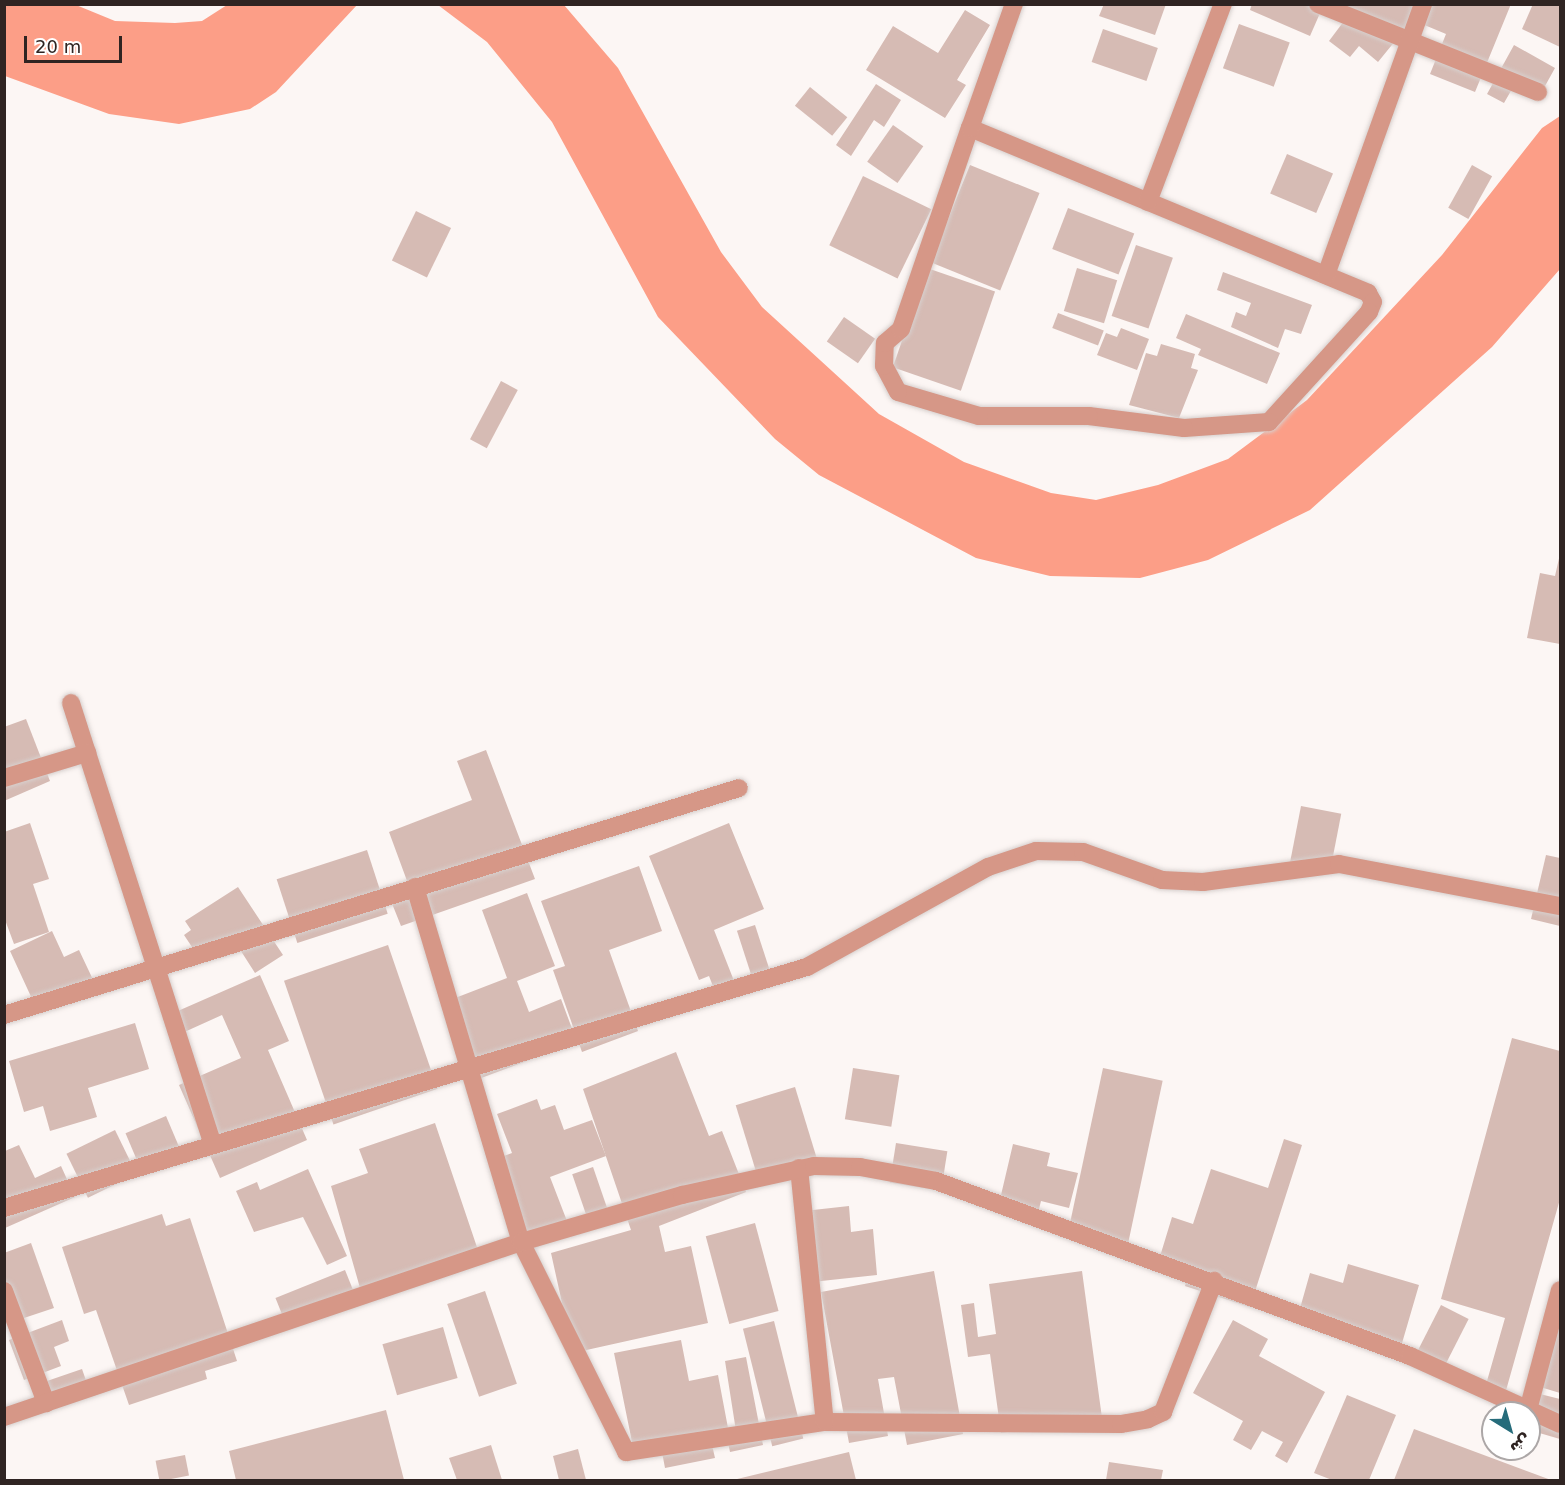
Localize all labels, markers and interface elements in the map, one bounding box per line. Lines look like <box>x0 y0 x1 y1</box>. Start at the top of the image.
scale bar <box>27 24 124 62</box>
text: 20 m <box>35 36 81 57</box>
north arrow <box>1481 1401 1541 1461</box>
text: ش <box>1506 1430 1535 1458</box>

